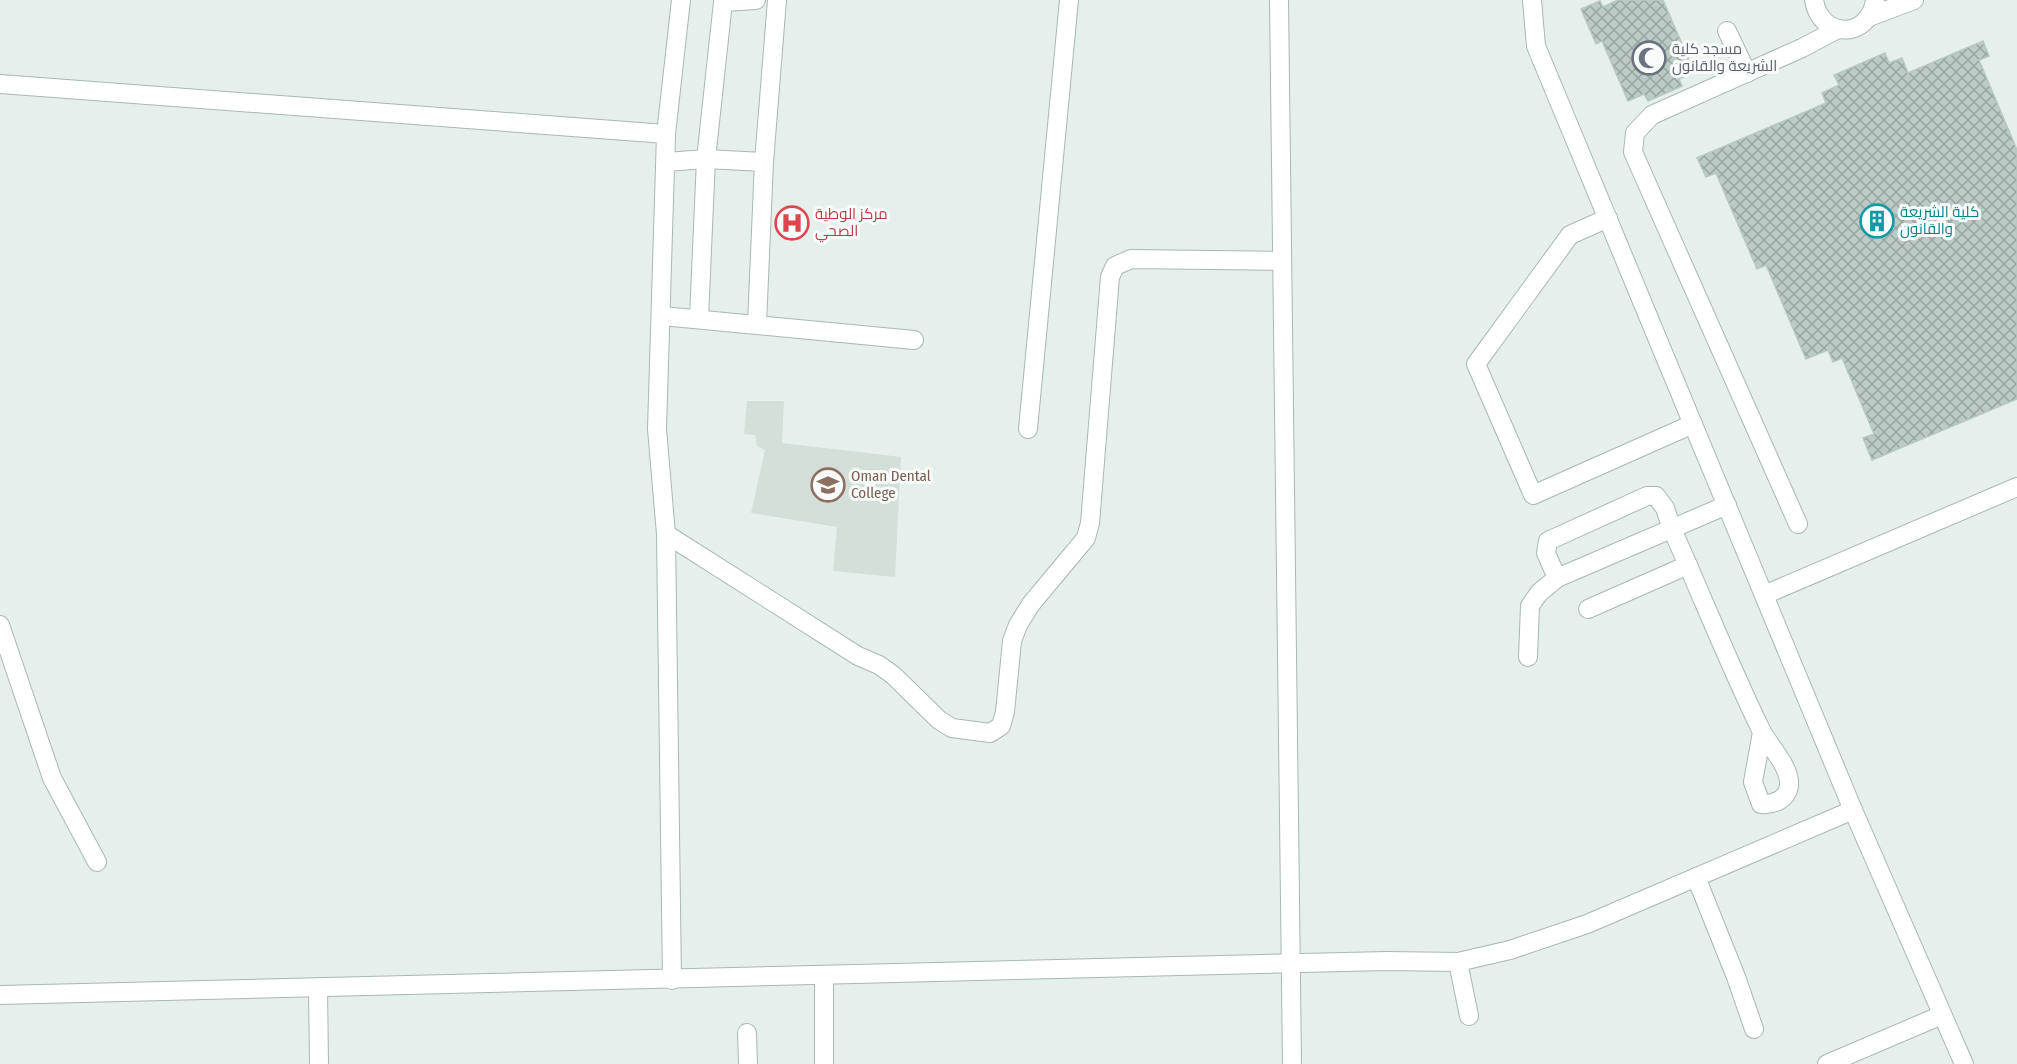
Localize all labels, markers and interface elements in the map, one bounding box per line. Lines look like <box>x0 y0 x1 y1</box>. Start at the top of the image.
mosque icon: مسجد كلية الشريعة والقانون <box>1631 40 1667 76</box>
place label: مسجد كلية الشريعة والقانون <box>1672 40 1777 76</box>
building icon: كلية الشريعة والقانون <box>1859 203 1895 239</box>
place label: كلية الشريعة والقانون <box>1900 203 1979 239</box>
hospital icon: مركز الوطية الصحي <box>774 205 810 241</box>
place label: مركز الوطية الصحي <box>815 205 888 243</box>
school or university icon: Oman Dental College <box>810 467 846 503</box>
place label: Oman Dental College <box>851 467 931 502</box>

